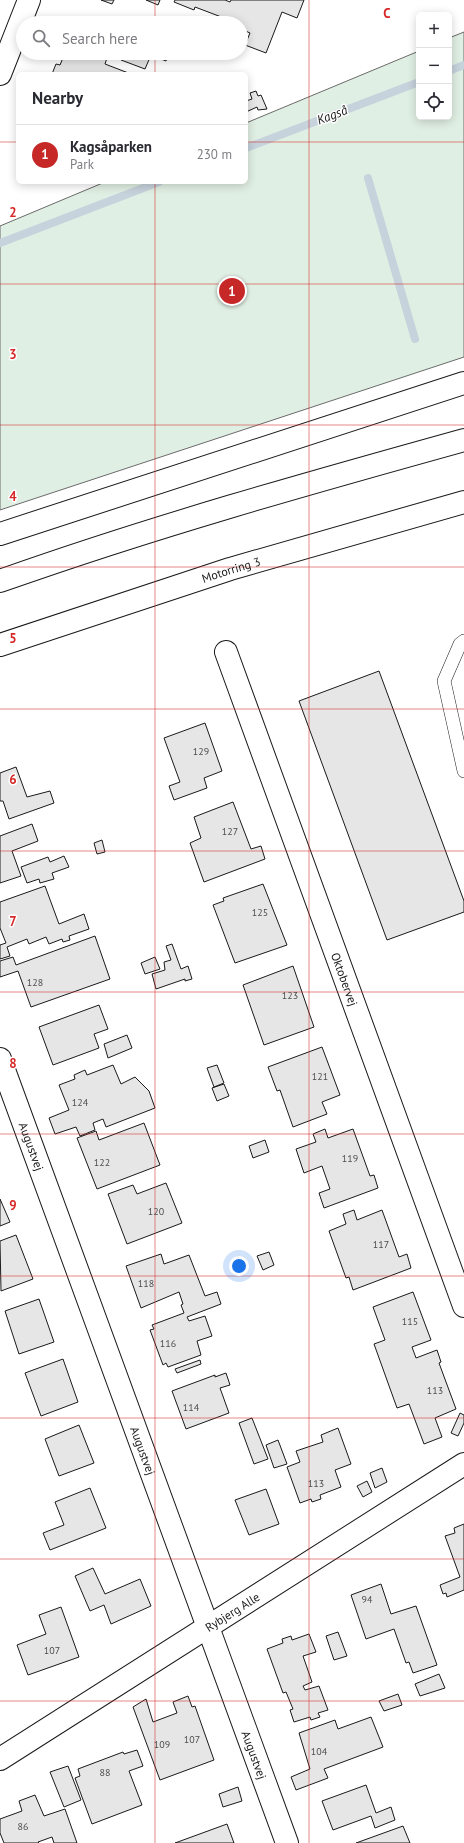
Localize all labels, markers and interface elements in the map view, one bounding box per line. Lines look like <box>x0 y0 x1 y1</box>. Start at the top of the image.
text: C <box>383 5 391 22</box>
map controls <box>416 12 452 120</box>
button: + <box>416 12 452 48</box>
search box <box>16 16 248 60</box>
icon: search <box>30 27 52 49</box>
text: Search here <box>62 29 138 48</box>
button: − <box>416 48 452 84</box>
button: locate <box>416 84 452 120</box>
text: Nearby <box>32 87 83 109</box>
water label: Kagså <box>314 101 350 129</box>
text: Kagsåparken <box>70 137 152 156</box>
text: 1 <box>41 146 49 163</box>
text: 230 m <box>197 146 232 163</box>
text: Park <box>70 156 94 173</box>
text: 2 <box>9 204 17 221</box>
pin: 1 <box>219 276 245 306</box>
text: 3 <box>9 346 17 363</box>
text: 4 <box>9 488 17 505</box>
street label: Motorring 3 <box>200 553 262 585</box>
text: 5 <box>9 630 17 647</box>
house number: 129 <box>193 745 209 758</box>
text: 6 <box>9 771 17 788</box>
house number: 127 <box>222 825 238 838</box>
house number: 125 <box>252 906 268 919</box>
text: 7 <box>9 913 17 930</box>
street label: Oktobervej <box>328 950 362 1008</box>
house number: 128 <box>27 976 43 989</box>
house number: 123 <box>282 989 298 1002</box>
text: 8 <box>9 1055 17 1072</box>
house number: 121 <box>312 1070 328 1083</box>
house number: 124 <box>72 1096 89 1109</box>
street label: Augustvej <box>16 1120 48 1173</box>
house number: 119 <box>342 1152 358 1165</box>
house number: 122 <box>94 1156 110 1169</box>
text: 9 <box>9 1197 17 1214</box>
house number: 120 <box>148 1205 165 1218</box>
house number: 117 <box>373 1238 389 1251</box>
your location <box>229 1256 249 1276</box>
house number: 118 <box>138 1277 154 1290</box>
house number: 115 <box>402 1315 418 1328</box>
house number: 116 <box>160 1337 176 1350</box>
house number: 113 <box>427 1384 443 1397</box>
house number: 114 <box>183 1401 200 1414</box>
street label: Augustvej <box>128 1424 159 1477</box>
house number: 113 <box>308 1477 324 1490</box>
street label: Rybjerg Alle <box>202 1589 262 1634</box>
house number: 94 <box>362 1593 373 1606</box>
house number: 107 <box>44 1644 60 1657</box>
street label: Augustvej <box>239 1729 270 1781</box>
house number: 107 <box>184 1733 200 1746</box>
house number: 109 <box>154 1738 170 1751</box>
house number: 104 <box>311 1745 328 1758</box>
house number: 88 <box>100 1766 110 1779</box>
house number: 86 <box>18 1820 28 1833</box>

